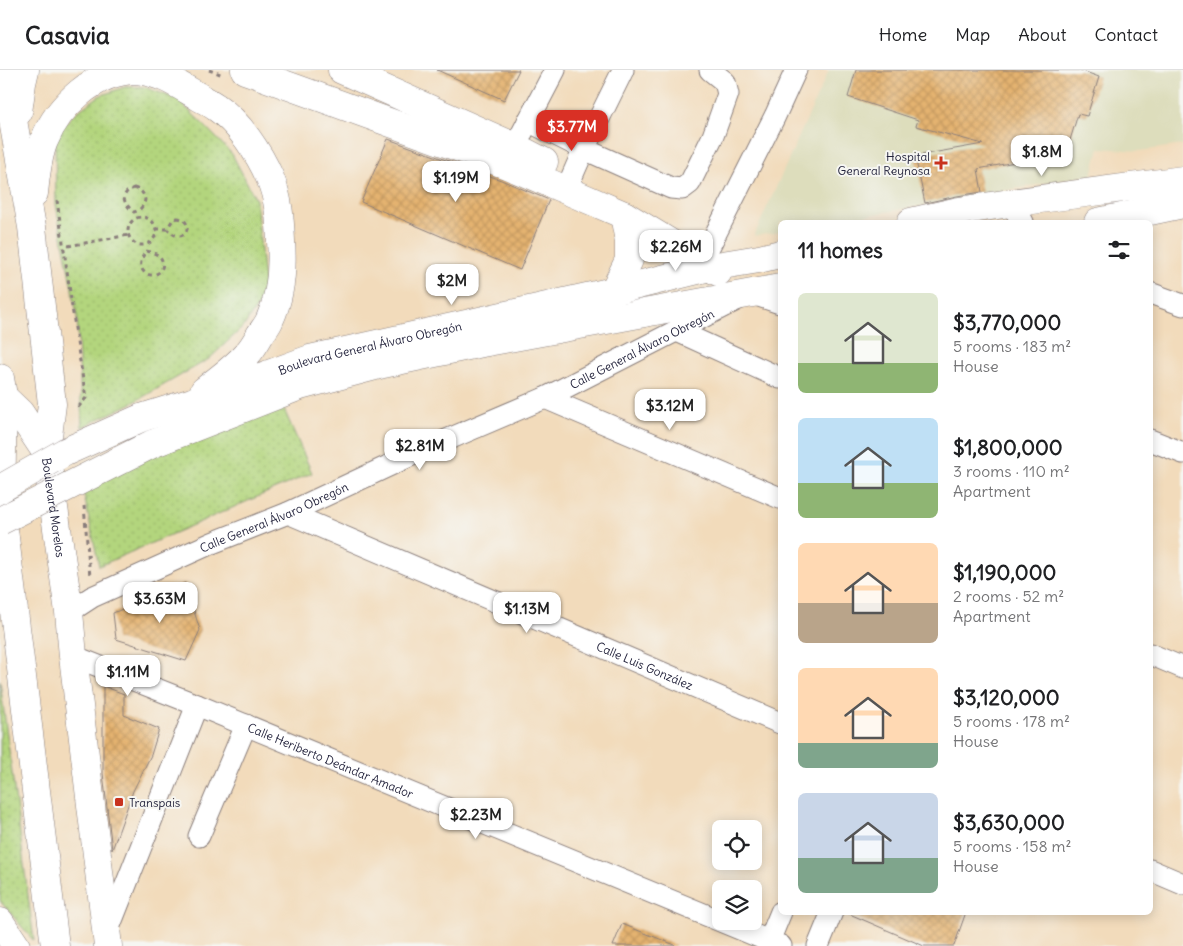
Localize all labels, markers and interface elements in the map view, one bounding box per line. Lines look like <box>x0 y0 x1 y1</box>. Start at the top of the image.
text: Casavia <box>25 20 110 50</box>
text: Home <box>879 23 927 46</box>
text: Map <box>955 23 990 46</box>
text: About <box>1018 23 1066 46</box>
text: Contact <box>1094 23 1158 46</box>
pin: $3.77M <box>531 109 613 152</box>
text: $3.77M <box>547 116 597 136</box>
pin: $1.8M <box>1007 134 1077 177</box>
text: $1.8M <box>1022 141 1062 161</box>
place label: Hospital General Reynosa <box>838 149 930 178</box>
marker: Hospital General Reynosa <box>934 156 948 170</box>
pin: $1.19M <box>415 160 497 203</box>
text: $1.19M <box>433 167 479 187</box>
pin: $2.26M <box>635 230 717 272</box>
text: $2.26M <box>650 236 702 256</box>
icon: filters <box>1105 236 1133 264</box>
text: 11 homes <box>798 237 883 264</box>
pin: $2M <box>428 264 476 306</box>
text: $2M <box>437 270 467 290</box>
street label: Calle General Álvaro Obregón <box>567 305 716 392</box>
text: $3,770,000 <box>953 309 1061 336</box>
icon: home <box>838 313 898 373</box>
street label: Boulevard General Álvaro Obregón <box>276 318 463 377</box>
text: 5 rooms · 183 m² <box>953 336 1071 356</box>
text: House <box>953 356 999 376</box>
pin: $3.12M <box>629 388 711 431</box>
text: $3.12M <box>646 395 694 415</box>
pin: $2.81M <box>379 428 461 471</box>
text: $1,800,000 <box>953 434 1063 461</box>
text: $2.81M <box>395 435 445 455</box>
icon: home <box>838 438 898 498</box>
street label: Boulevard Morelos <box>39 457 69 558</box>
text: 3 rooms · 110 m² <box>953 461 1070 481</box>
street label: Calle General Álvaro Obregón <box>197 479 350 555</box>
text: Apartment <box>953 481 1031 501</box>
text: $1,190,000 <box>953 559 1056 586</box>
icon: home <box>838 563 898 623</box>
pin: $3.63M <box>119 582 201 624</box>
text: 2 rooms · 52 m² <box>953 586 1064 606</box>
text: $3.63M <box>134 588 186 608</box>
pin: $1.13M <box>486 592 568 634</box>
text: $1.13M <box>504 598 550 618</box>
text: Apartment <box>953 606 1031 626</box>
street label: Calle Luis González <box>594 638 696 693</box>
pin: $1.11M <box>87 654 169 697</box>
text: $1.11M <box>106 661 150 681</box>
text: $3,120,000 <box>953 684 1060 711</box>
icon: home <box>838 688 898 748</box>
text: 5 rooms · 178 m² <box>953 711 1070 731</box>
street label: Calle Heriberto Deándar Amador <box>246 719 416 801</box>
text: House <box>953 731 999 751</box>
place label: Transpais <box>129 795 180 810</box>
marker: Transpais <box>113 796 125 808</box>
pin: $2.23M <box>435 798 517 840</box>
text: $2.23M <box>450 804 502 824</box>
text: $3,630,000 <box>953 809 1065 836</box>
icon: home <box>838 813 898 873</box>
map controls <box>712 820 762 930</box>
button: locate <box>712 820 762 870</box>
text: 5 rooms · 158 m² <box>953 836 1071 856</box>
text: House <box>953 856 999 876</box>
button: layers <box>712 880 762 930</box>

